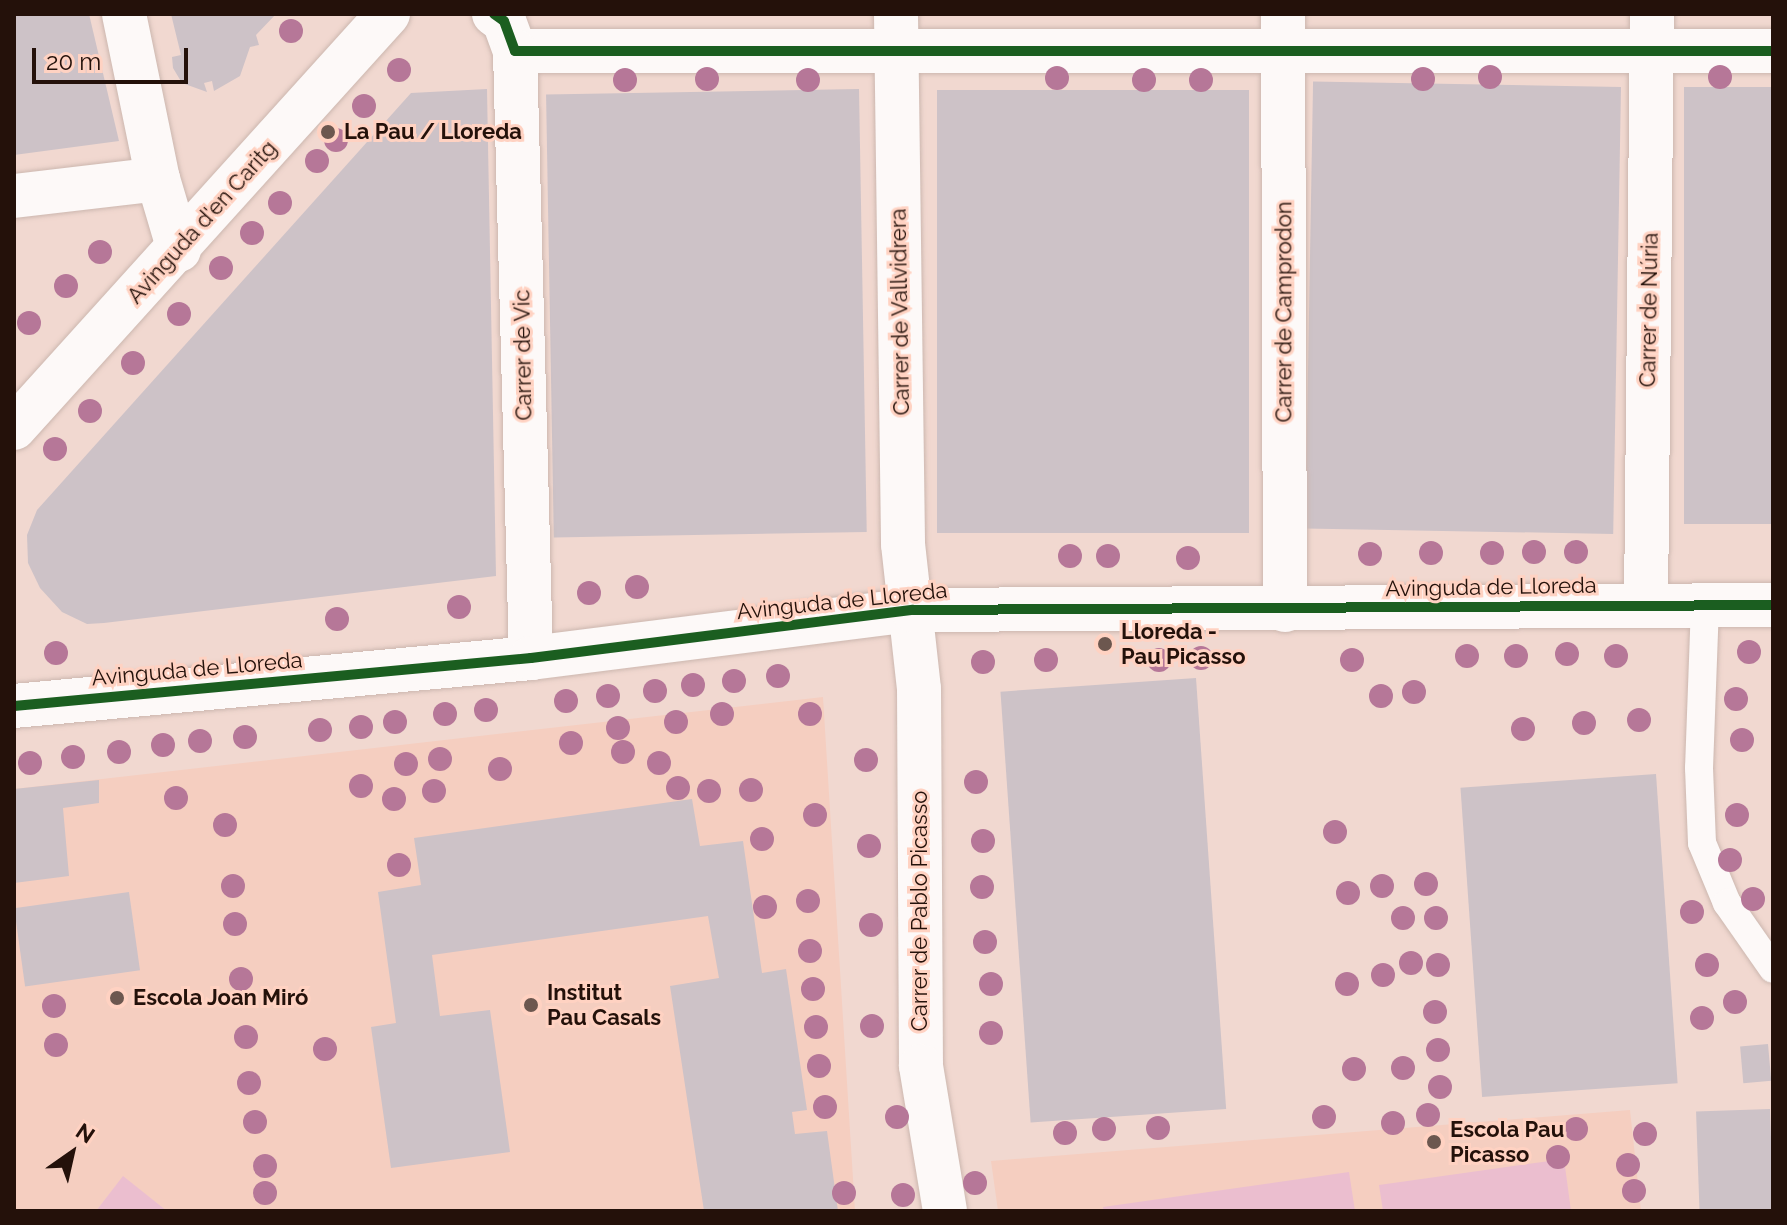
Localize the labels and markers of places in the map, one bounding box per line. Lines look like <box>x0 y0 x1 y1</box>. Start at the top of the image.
place label: La Pau / Lloreda <box>344 119 522 145</box>
marker: La Pau / Lloreda <box>319 123 337 141</box>
place label: Lloreda - Pau Picasso <box>1121 618 1245 670</box>
marker: Lloreda - Pau Picasso <box>1096 635 1114 653</box>
place label: Institut Pau Casals <box>547 979 661 1030</box>
place label: Escola Joan Miró <box>133 985 309 1011</box>
marker: Escola Joan Miró <box>108 989 126 1007</box>
marker: Institut Pau Casals <box>522 996 540 1014</box>
place label: Escola Pau Picasso <box>1450 1116 1564 1168</box>
marker: Escola Pau Picasso <box>1425 1133 1443 1151</box>

